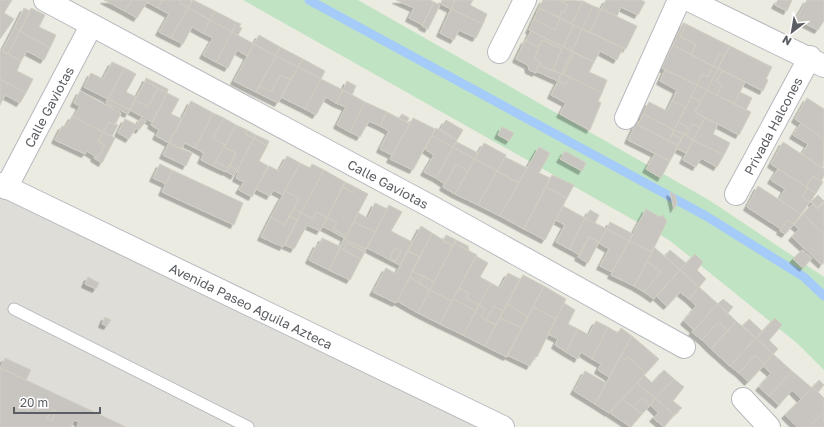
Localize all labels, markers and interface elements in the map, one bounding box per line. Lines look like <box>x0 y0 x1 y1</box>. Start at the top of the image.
north arrow <box>772 12 812 52</box>
text: N <box>780 33 794 49</box>
street label: Calle Gaviotas <box>21 64 77 150</box>
street label: Privada Halcones <box>740 74 806 178</box>
street label: Calle Gaviotas <box>345 156 431 212</box>
street label: Avenida Paseo Aguila Azteca <box>167 259 335 353</box>
scale bar <box>14 389 100 415</box>
text: 20 m <box>20 395 48 410</box>

